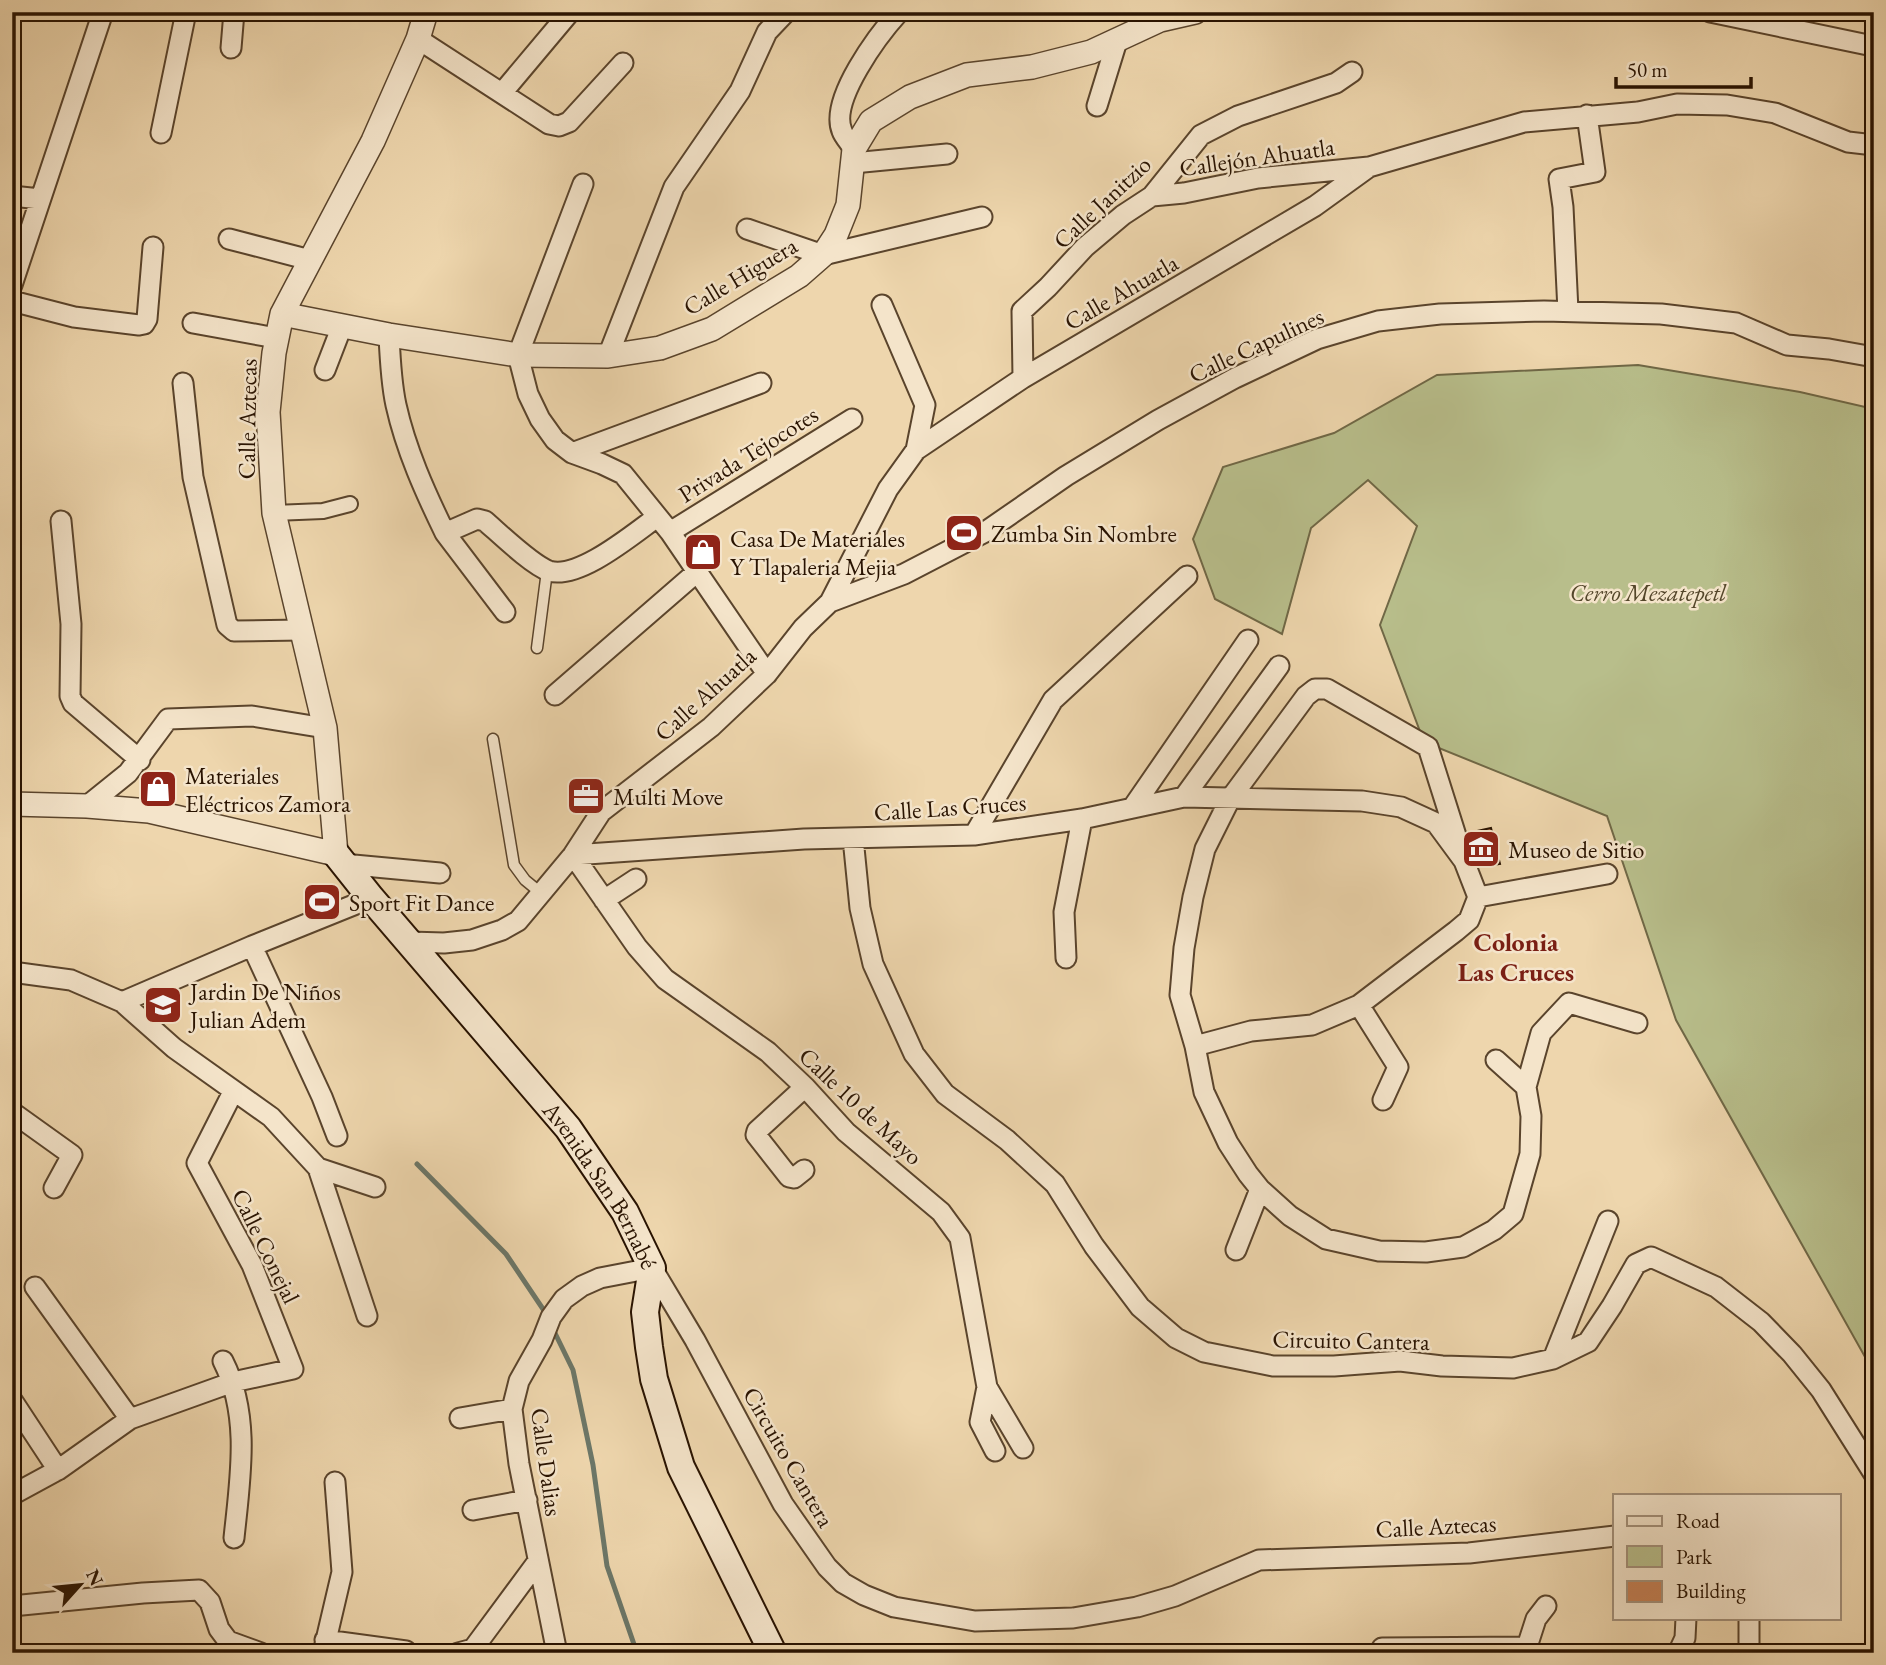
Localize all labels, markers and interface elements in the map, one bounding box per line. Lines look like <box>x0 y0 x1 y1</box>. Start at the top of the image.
scale bar <box>1616 46 1751 90</box>
text: 50 m <box>1627 56 1668 83</box>
street label: Callejón Ahuatla <box>1177 131 1337 183</box>
street label: Calle Janitzio <box>1046 149 1158 255</box>
street label: Calle Higuera <box>677 230 803 322</box>
street label: Calle Ahuatla <box>1059 247 1184 337</box>
street label: Calle Capulines <box>1184 300 1328 390</box>
street label: Calle Aztecas <box>230 358 264 480</box>
street label: Privada Tejocotes <box>672 399 824 509</box>
sports icon: Zumba Sin Nombre <box>943 512 985 554</box>
place label: Zumba Sin Nombre <box>991 518 1177 549</box>
place label: Casa De Materiales Y Tlapaleria Mejia <box>730 523 905 582</box>
shop icon: Casa De Materiales Y Tlapaleria Mejia <box>682 531 724 573</box>
park label: Cerro Mezatepetl <box>1570 577 1727 608</box>
street label: Calle Ahuatla <box>648 640 763 748</box>
place label: Materiales Eléctricos Zamora <box>185 760 351 819</box>
shop icon: Materiales Eléctricos Zamora <box>137 768 179 810</box>
office icon: Multi Move <box>565 775 607 817</box>
place label: Multi Move <box>613 781 723 812</box>
street label: Calle Las Cruces <box>873 786 1027 828</box>
museum icon: Museo de Sitio <box>1460 828 1502 870</box>
place label: Museo de Sitio <box>1508 834 1645 865</box>
sports icon: Sport Fit Dance <box>301 881 343 923</box>
place label: Sport Fit Dance <box>349 887 494 918</box>
district label: Colonia Las Cruces <box>1458 925 1574 989</box>
place label: Jardin De Niños Julian Adem <box>188 976 341 1035</box>
school or university icon: Jardin De Niños Julian Adem <box>142 984 184 1026</box>
street label: Calle 10 de Mayo <box>792 1041 930 1172</box>
street label: Avenida San Bernabé <box>536 1094 665 1274</box>
street label: Calle Conejal <box>225 1183 307 1309</box>
street label: Circuito Cantera <box>1272 1323 1430 1357</box>
street label: Circuito Cantera <box>736 1381 842 1533</box>
street label: Calle Dalias <box>524 1406 570 1518</box>
legend <box>1613 1494 1840 1620</box>
street label: Calle Aztecas <box>1375 1507 1497 1545</box>
text: Road <box>1676 1507 1720 1534</box>
text: Park <box>1676 1543 1713 1570</box>
north arrow <box>46 1550 116 1620</box>
text: N <box>80 1565 110 1591</box>
text: Building <box>1676 1577 1746 1604</box>

